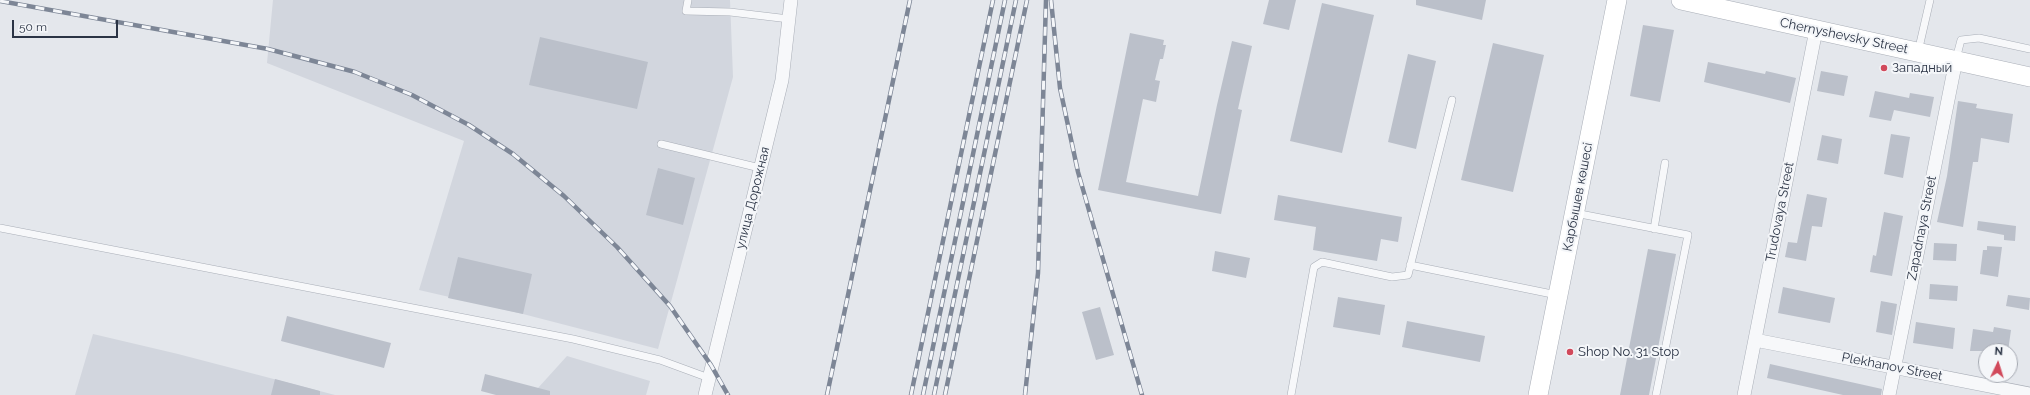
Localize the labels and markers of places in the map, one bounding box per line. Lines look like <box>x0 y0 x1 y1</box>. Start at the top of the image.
place label: Западный <box>1892 60 1952 76</box>
marker: Западный <box>1879 63 1889 73</box>
place label: Shop No. 31 Stop <box>1578 344 1679 360</box>
marker: Shop No. 31 Stop <box>1565 347 1575 357</box>

